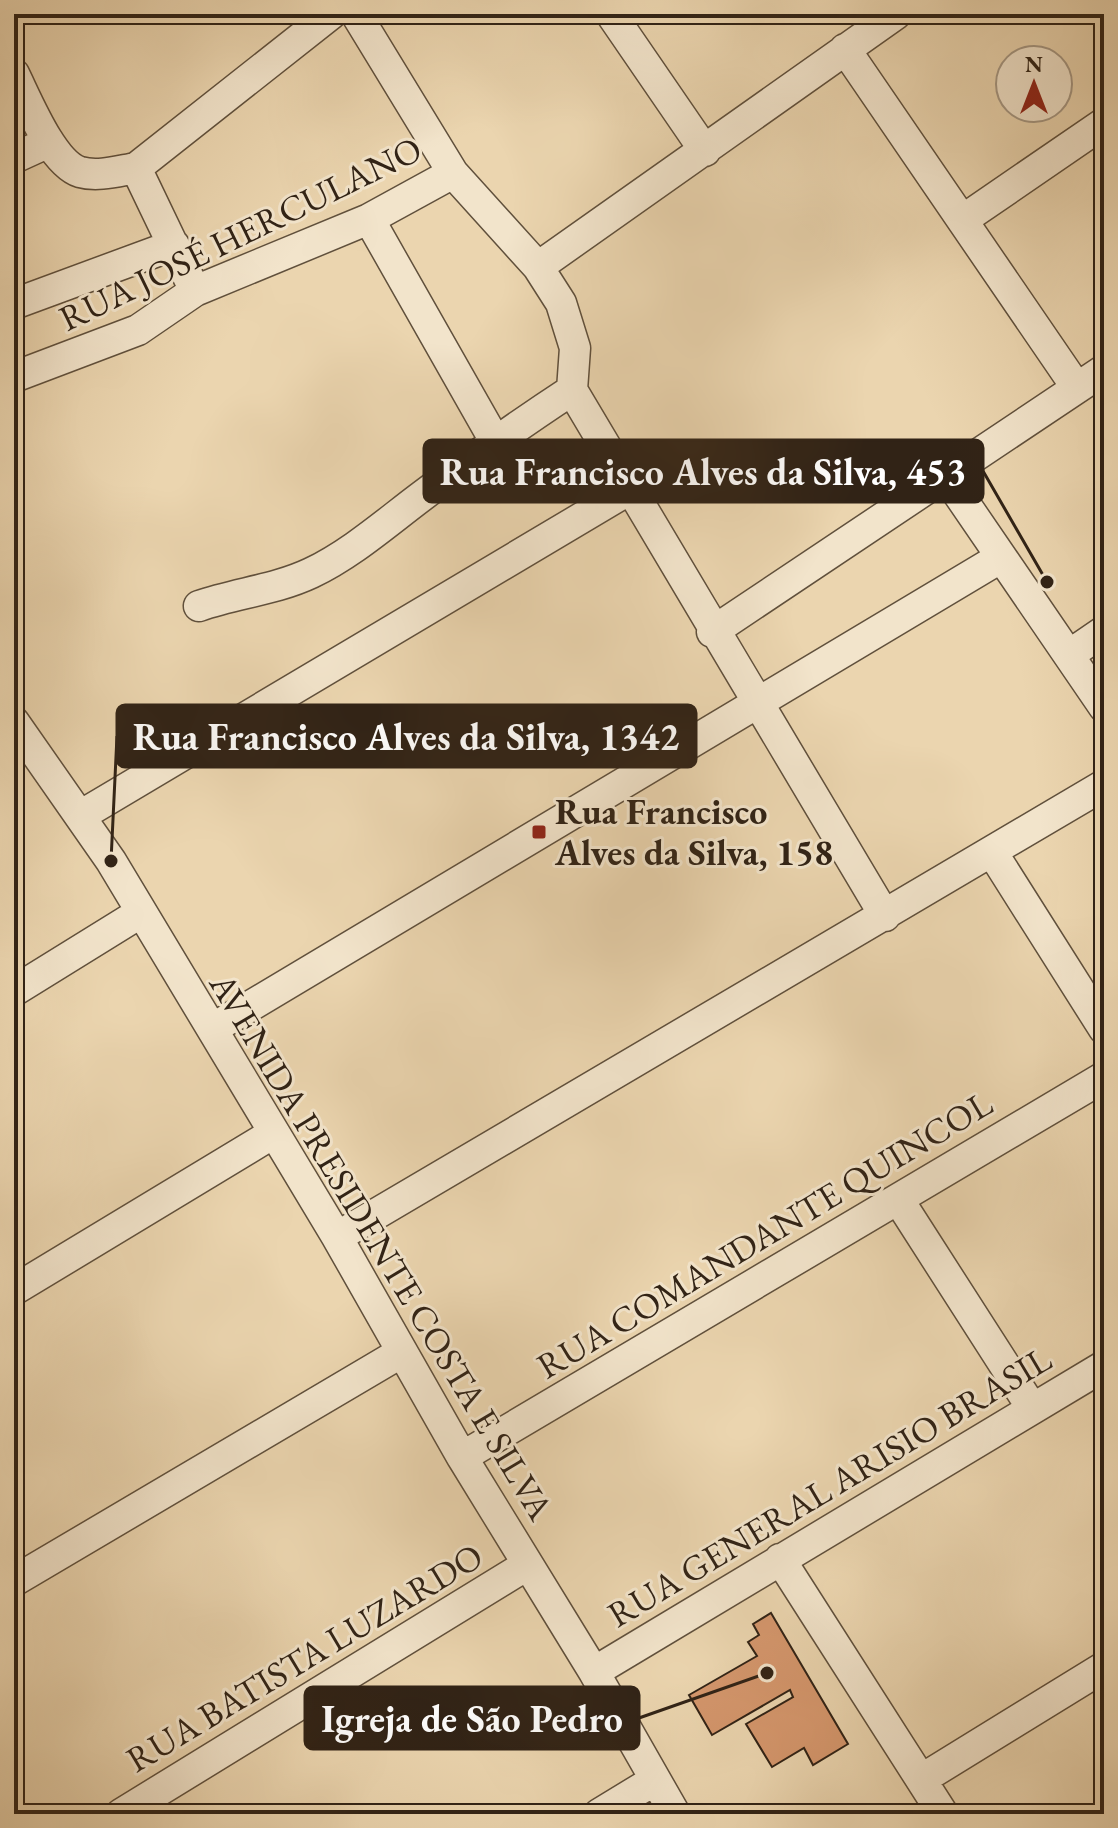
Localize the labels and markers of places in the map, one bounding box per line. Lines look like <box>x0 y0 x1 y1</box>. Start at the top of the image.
callout: Rua Francisco Alves da Silva, 453 <box>424 440 983 502</box>
callout: Rua Francisco Alves da Silva, 1342 <box>117 705 696 767</box>
place label: Rua Francisco Alves da Silva, 158 <box>554 788 833 876</box>
marker: Rua Francisco Alves da Silva, 158 <box>530 823 548 841</box>
callout: Igreja de São Pedro <box>305 1687 639 1749</box>

